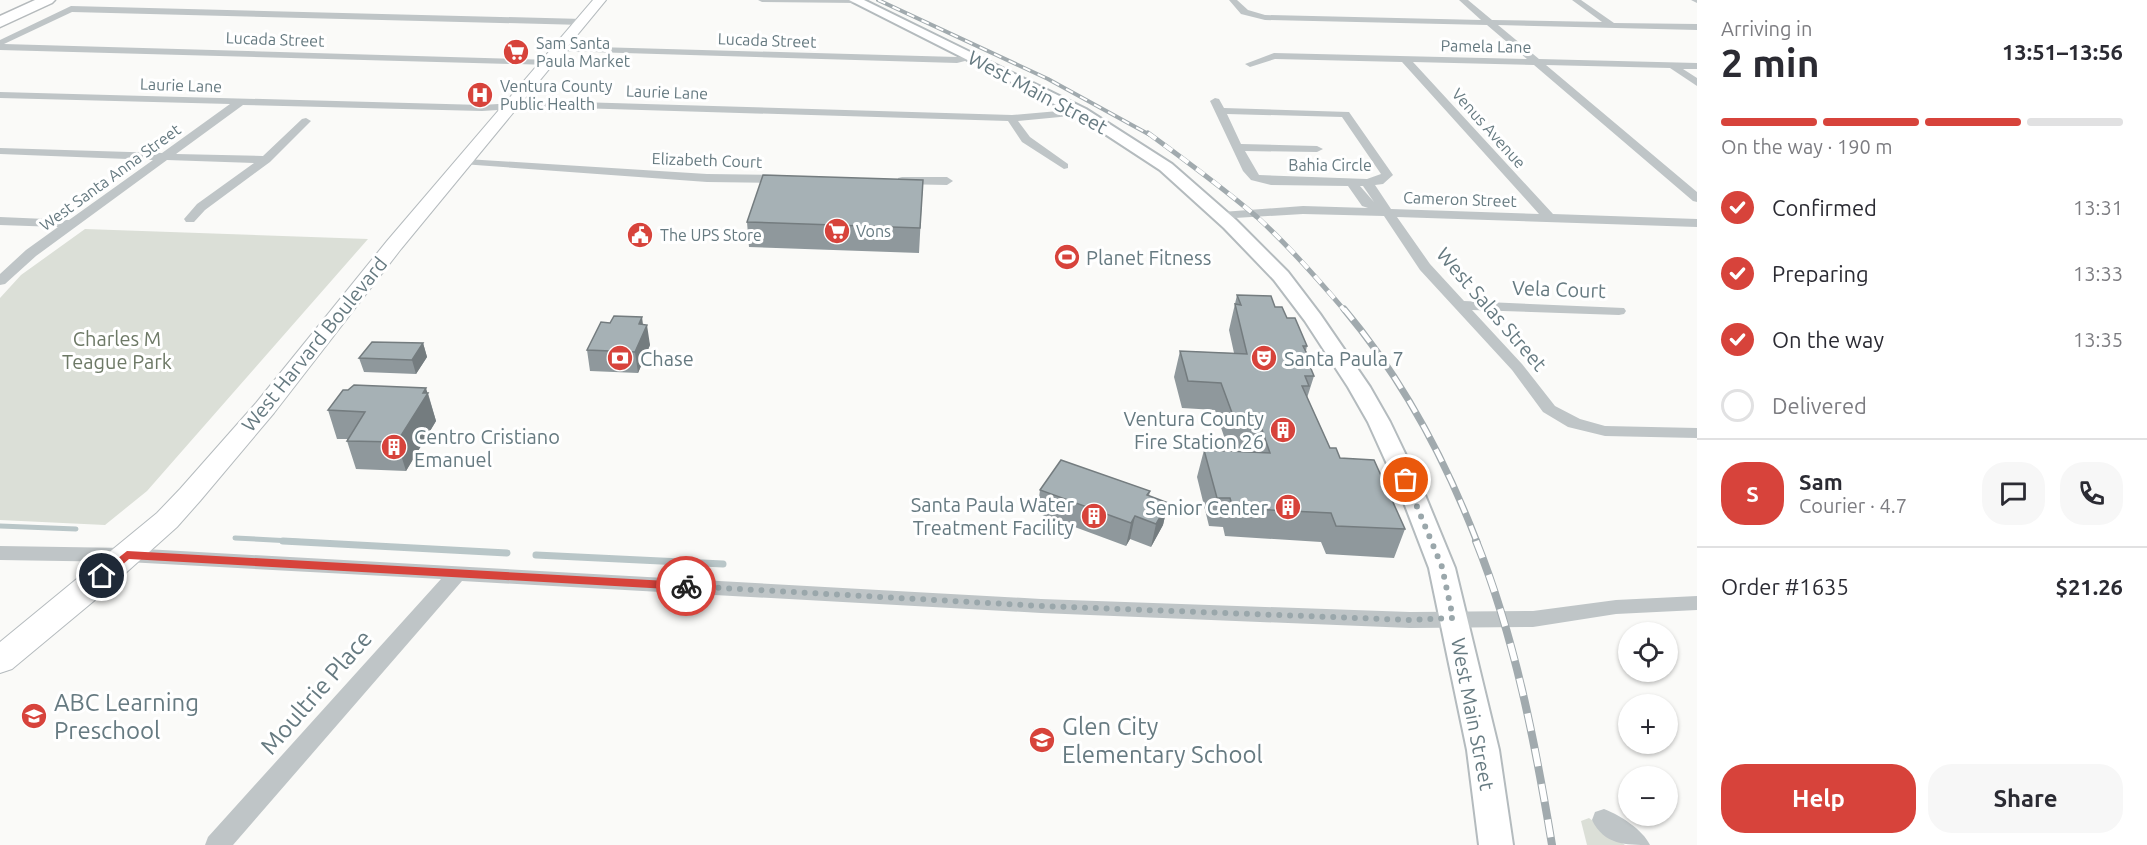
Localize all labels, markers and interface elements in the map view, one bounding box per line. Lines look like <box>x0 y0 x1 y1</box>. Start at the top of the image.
text: Arriving in <box>1721 17 1812 40</box>
street label: Lucada Street <box>225 28 325 50</box>
street label: Lucada Street <box>717 29 817 51</box>
place label: Sam Santa Paula Market <box>536 34 631 70</box>
street label: Pamela Lane <box>1440 36 1532 56</box>
supermarket icon: Sam Santa Paula Market <box>501 37 531 67</box>
text: 13:51–13:56 <box>2002 39 2123 64</box>
text: 2 min <box>1721 41 1820 84</box>
street label: West Main Street <box>964 46 1112 139</box>
street label: Laurie Lane <box>140 75 222 95</box>
place label: Ventura County Public Health <box>500 77 613 113</box>
hospital icon: Ventura County Public Health <box>465 80 495 110</box>
street label: Laurie Lane <box>626 82 708 102</box>
street label: Venus Avenue <box>1448 84 1530 172</box>
street label: West Santa Anna Street <box>36 120 184 234</box>
text: On the way · 190 m <box>1721 135 1893 158</box>
street label: Elizabeth Court <box>651 149 763 171</box>
street label: Bahia Circle <box>1288 156 1372 174</box>
street label: Cameron Street <box>1403 188 1518 210</box>
icon: check <box>1721 191 1754 224</box>
text: Confirmed <box>1772 195 1877 220</box>
text: 13:31 <box>2073 196 2123 219</box>
supermarket icon: Vons <box>822 216 852 246</box>
public building icon: The UPS Store <box>625 220 655 250</box>
place label: Vons <box>856 222 891 240</box>
place label: The UPS Store <box>660 226 762 244</box>
sports icon: Planet Fitness <box>1052 242 1082 272</box>
street label: West Salas Street <box>1432 243 1552 375</box>
place label: Planet Fitness <box>1086 246 1211 269</box>
street label: West Harvard Boulevard <box>237 252 391 436</box>
icon: check <box>1721 257 1754 290</box>
text: Preparing <box>1772 261 1869 286</box>
text: 13:33 <box>2073 262 2123 285</box>
street label: Vela Court <box>1512 276 1606 302</box>
icon: check <box>1721 323 1754 356</box>
park label: Charles M Teague Park <box>62 327 172 373</box>
text: On the way <box>1772 327 1884 352</box>
text: 13:35 <box>2073 328 2123 351</box>
bank icon: Chase <box>605 343 635 373</box>
theatre icon: Santa Paula 7 <box>1249 343 1279 373</box>
place label: Chase <box>640 347 694 370</box>
place label: Santa Paula 7 <box>1284 347 1404 370</box>
text: Delivered <box>1772 393 1867 418</box>
place label: Ventura County Fire Station 26 <box>1124 407 1264 453</box>
building icon: Ventura County Fire Station 26 <box>1268 415 1298 445</box>
place label: Centro Cristiano Emanuel <box>414 425 560 471</box>
building icon: Centro Cristiano Emanuel <box>379 432 409 462</box>
pin <box>1380 454 1431 505</box>
button: chat <box>1982 462 2045 525</box>
button: phone <box>2060 462 2123 525</box>
icon: bag <box>1389 463 1422 496</box>
text: Sam <box>1799 469 1843 494</box>
text: S <box>1746 481 1759 506</box>
building icon: Senior Center <box>1273 492 1303 522</box>
place label: Santa Paula Water Treatment Facility <box>911 493 1074 539</box>
text: Courier · 4.7 <box>1799 494 1907 517</box>
place label: Senior Center <box>1145 496 1268 519</box>
building icon: Santa Paula Water Treatment Facility <box>1079 501 1109 531</box>
pin <box>76 550 127 601</box>
courier <box>656 556 716 616</box>
icon: home <box>85 559 118 592</box>
icon: bike <box>670 570 703 603</box>
text: Order #1635 <box>1721 574 1849 599</box>
text: $21.26 <box>2056 574 2123 599</box>
map controls <box>1618 622 1678 826</box>
button: locate <box>1618 622 1678 682</box>
street label: Moultrie Place <box>255 625 377 759</box>
street label: West Main Street <box>1447 636 1499 792</box>
place label: ABC Learning Preschool <box>54 689 199 744</box>
button: + <box>1618 694 1678 754</box>
school or university icon: ABC Learning Preschool <box>19 701 49 731</box>
place label: Glen City Elementary School <box>1062 713 1263 768</box>
school or university icon: Glen City Elementary School <box>1027 725 1057 755</box>
button: Help <box>1721 764 1916 833</box>
button: Share <box>1928 764 2123 833</box>
button: − <box>1618 766 1678 826</box>

